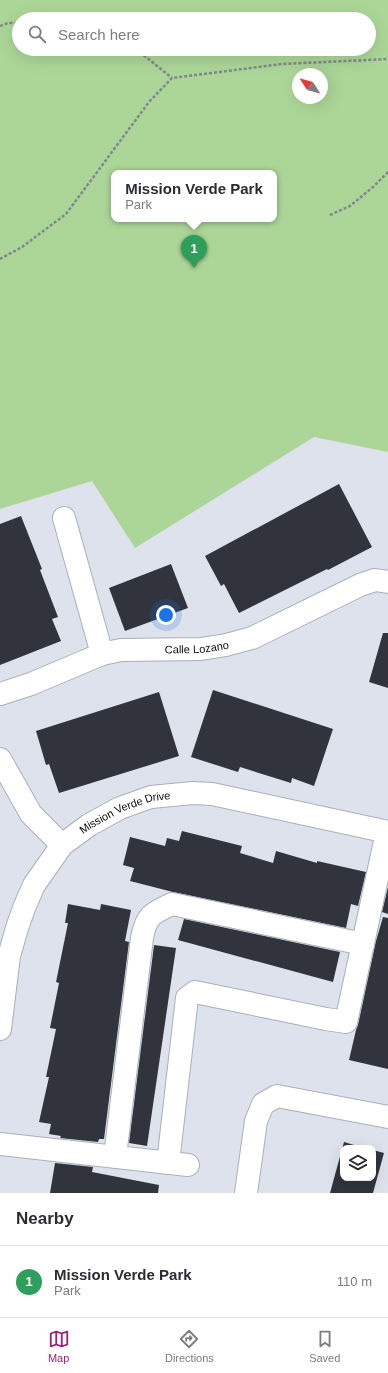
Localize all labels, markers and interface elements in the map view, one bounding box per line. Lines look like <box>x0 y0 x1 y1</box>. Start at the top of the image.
search box <box>12 12 376 56</box>
icon: search <box>26 23 48 45</box>
text: Search here <box>58 26 140 43</box>
north arrow <box>292 68 328 104</box>
popup <box>111 170 277 222</box>
text: Mission Verde Park <box>125 180 263 197</box>
text: Park <box>125 197 152 212</box>
pin: 1 <box>181 235 207 268</box>
your location <box>156 605 176 625</box>
street label: Calle Lozano <box>165 639 230 655</box>
street label: Mission Verde Drive <box>77 789 171 836</box>
map controls <box>340 1145 376 1181</box>
button: layers <box>340 1145 376 1181</box>
text: Nearby <box>16 1209 74 1228</box>
text: Mission Verde Park <box>54 1266 192 1283</box>
text: 1 <box>25 1274 33 1289</box>
text: 110 m <box>337 1274 372 1289</box>
text: Park <box>54 1283 81 1298</box>
tab: Map <box>48 1328 70 1364</box>
tab: Directions <box>165 1328 214 1364</box>
tab: Saved <box>309 1328 340 1364</box>

